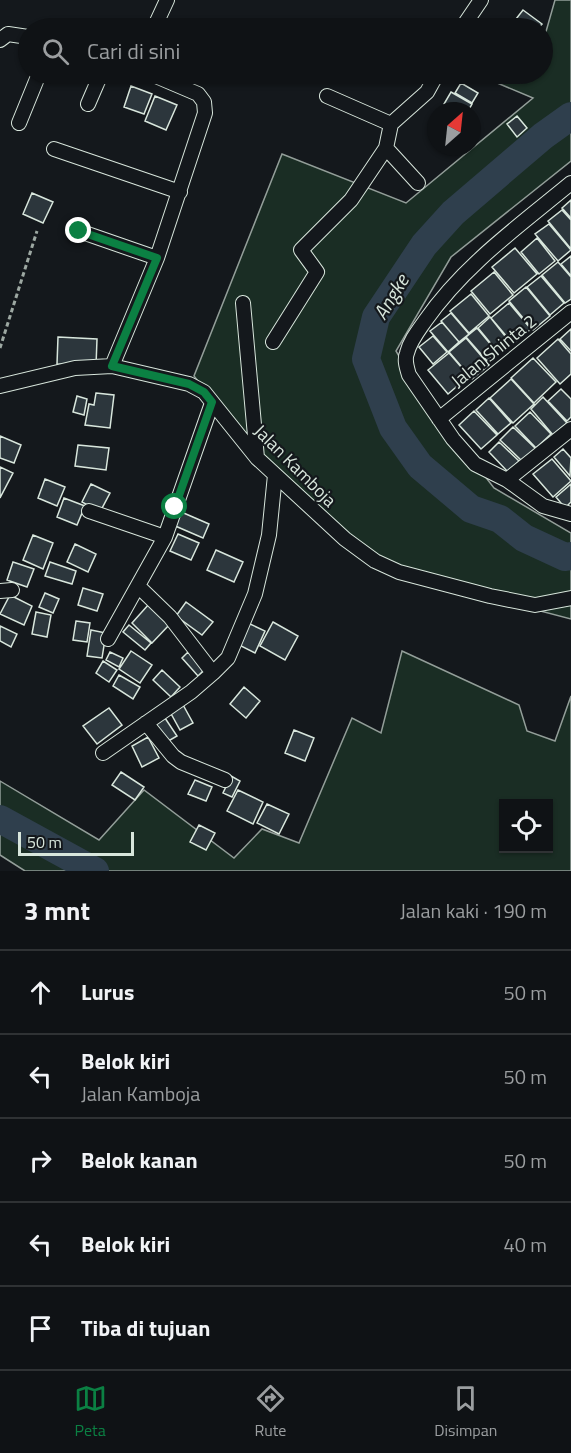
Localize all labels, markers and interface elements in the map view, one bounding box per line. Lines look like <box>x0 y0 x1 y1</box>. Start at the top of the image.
search box <box>18 18 553 84</box>
text: Cari di sini <box>87 34 180 68</box>
icon: search <box>39 35 72 68</box>
north arrow <box>427 102 481 156</box>
route end <box>65 217 91 243</box>
water label: Angke <box>365 267 417 325</box>
street label: Jalan Shinta 2 <box>445 308 542 394</box>
street label: Jalan Kamboja <box>248 418 343 513</box>
route start <box>161 493 187 519</box>
map controls <box>499 799 553 853</box>
button: locate <box>499 799 553 853</box>
scale bar <box>18 829 134 856</box>
text: 50 m <box>27 830 62 854</box>
text: 3 mnt <box>24 891 90 930</box>
text: Jalan kaki · 190 m <box>400 895 547 926</box>
text: Lurus <box>81 975 134 1009</box>
icon: ahead <box>24 976 57 1009</box>
text: 50 m <box>503 977 547 1008</box>
text: Belok kiri <box>81 1044 170 1078</box>
icon: left <box>24 1060 57 1093</box>
text: 50 m <box>503 1061 547 1092</box>
text: Jalan Kamboja <box>81 1078 200 1109</box>
text: Belok kanan <box>81 1143 198 1177</box>
icon: right <box>24 1144 57 1177</box>
text: 50 m <box>503 1145 547 1176</box>
text: Belok kiri <box>81 1227 170 1261</box>
icon: left <box>24 1228 57 1261</box>
text: 40 m <box>503 1229 547 1260</box>
text: Tiba di tujuan <box>81 1311 210 1345</box>
icon: arrive <box>24 1312 57 1345</box>
tab: Peta <box>74 1382 107 1442</box>
tab: Rute <box>254 1382 287 1442</box>
tab: Disimpan <box>434 1382 497 1442</box>

